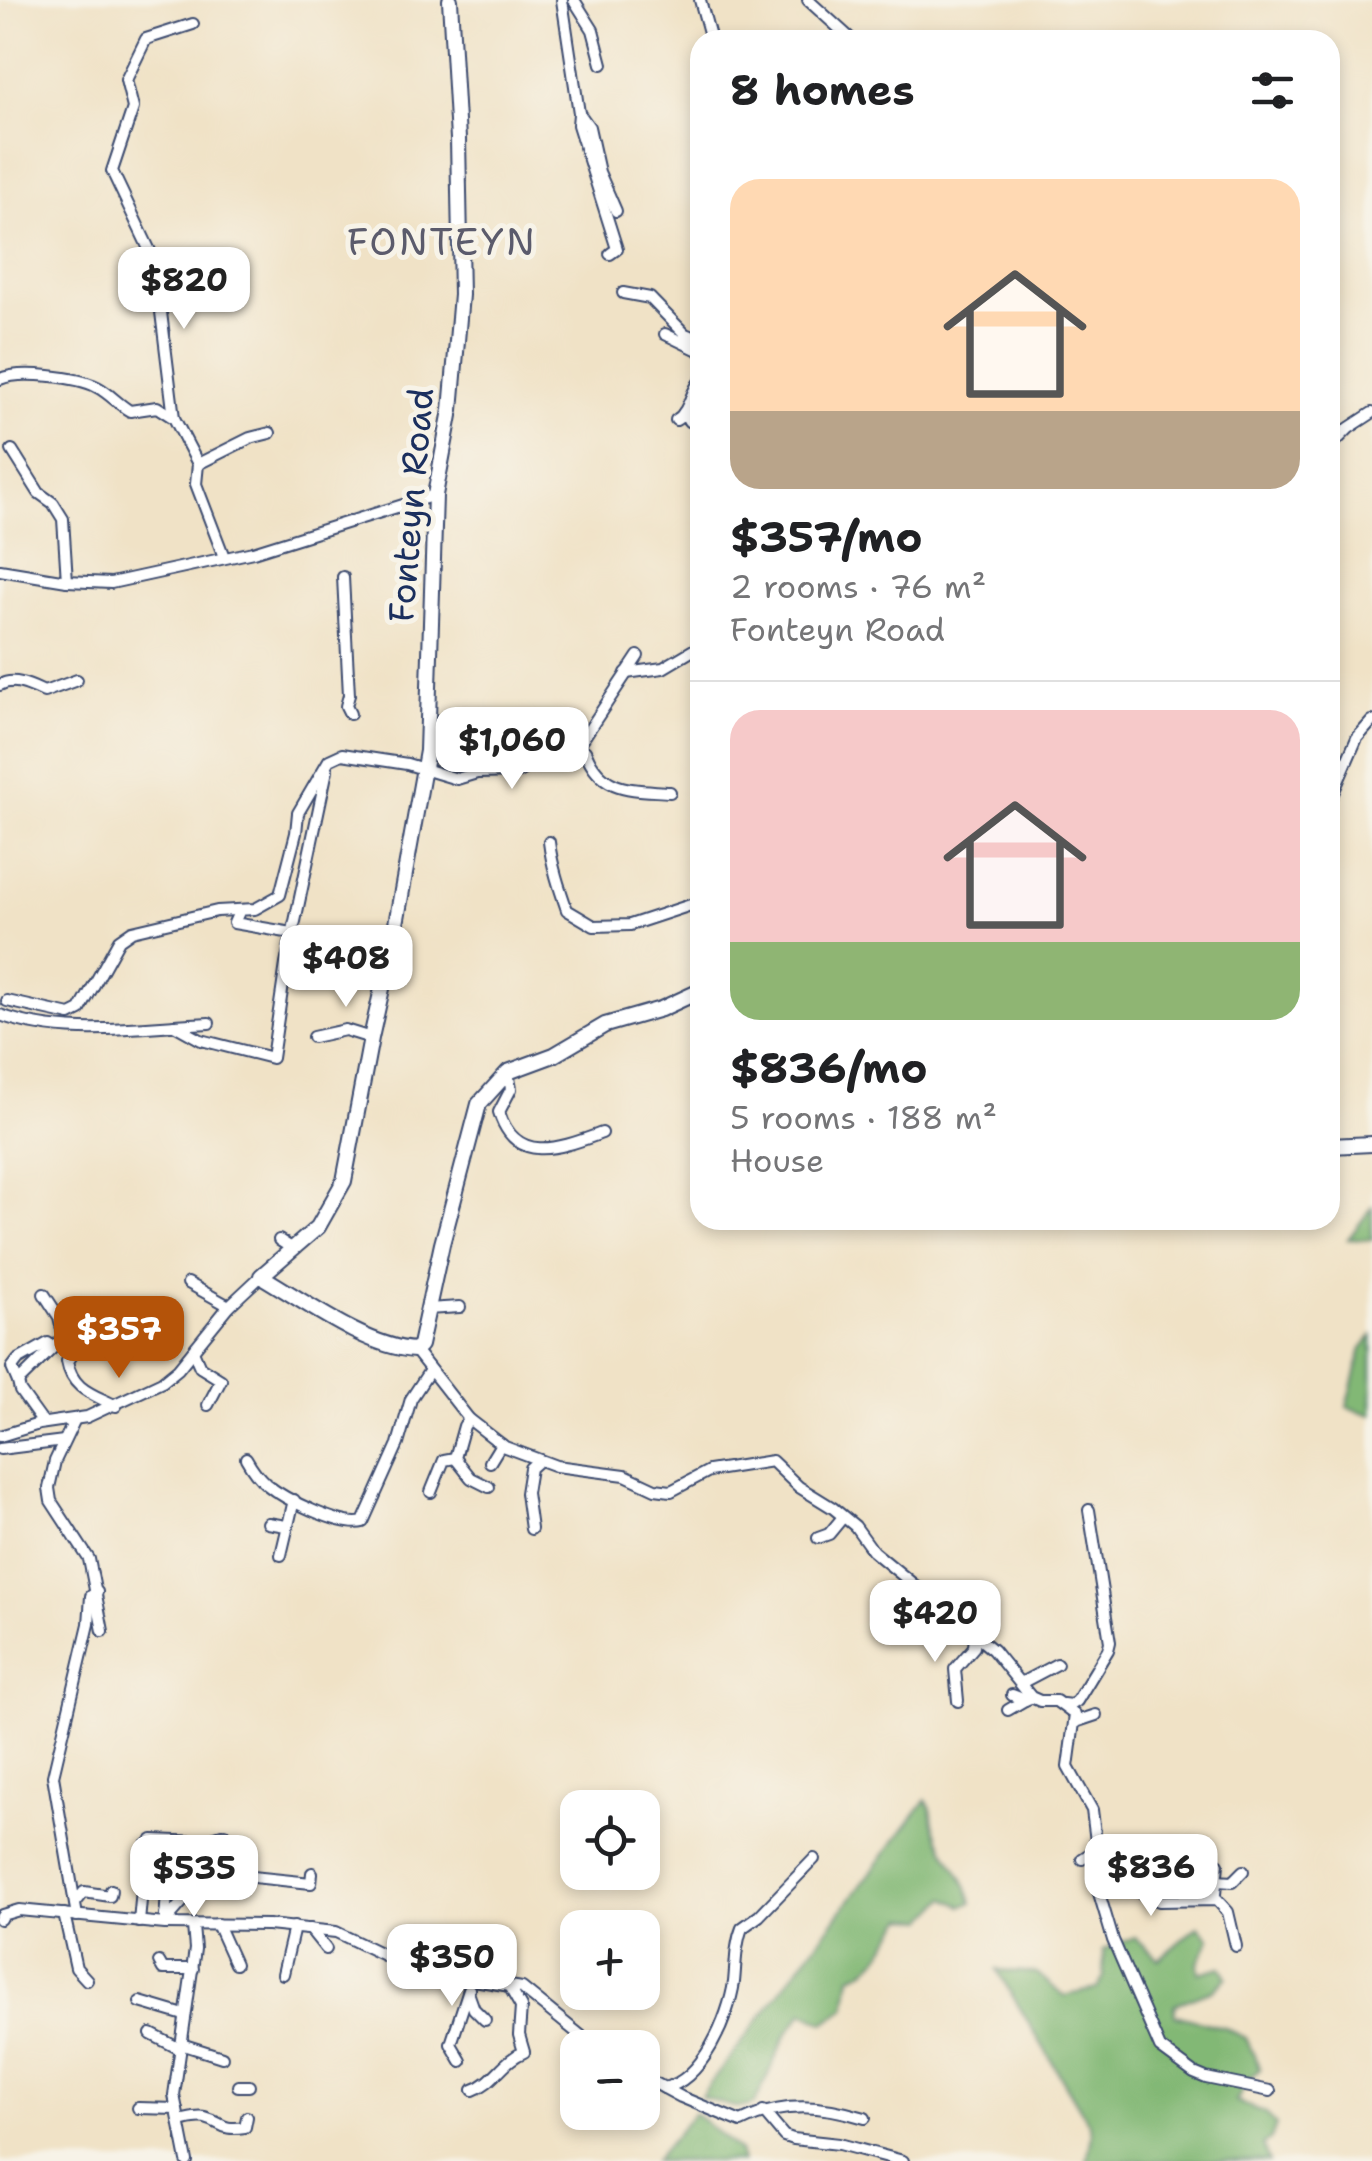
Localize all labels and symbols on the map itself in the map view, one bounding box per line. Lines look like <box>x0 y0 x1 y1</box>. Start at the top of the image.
district label: FONTEYN <box>347 216 537 267</box>
pin: $820 <box>125 247 243 332</box>
street label: Fonteyn Road <box>377 386 444 624</box>
pin: $1,060 <box>431 707 593 792</box>
pin: $408 <box>287 925 405 1010</box>
pin: $357 <box>60 1296 178 1381</box>
pin: $420 <box>876 1580 994 1665</box>
pin: $836 <box>1092 1834 1210 1919</box>
pin: $535 <box>135 1835 253 1920</box>
pin: $350 <box>393 1924 511 2009</box>

